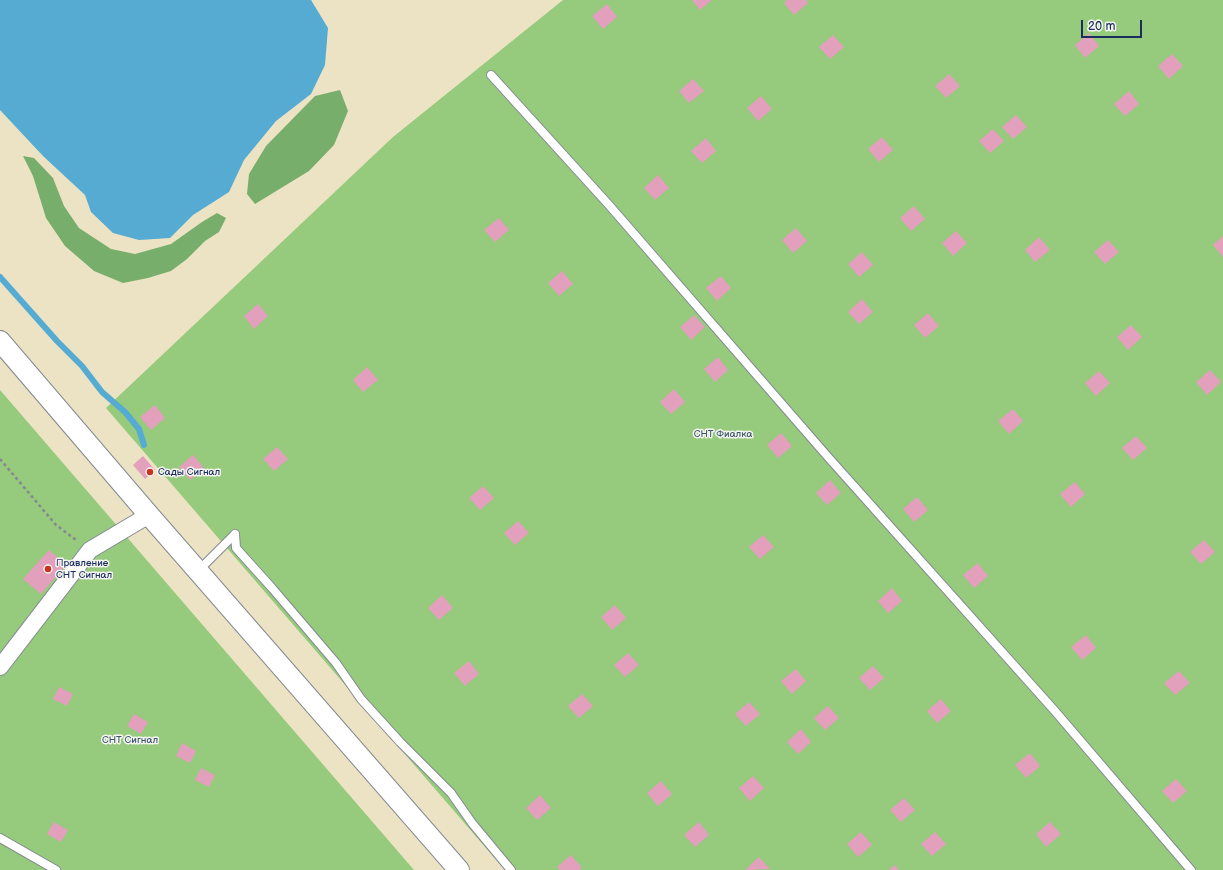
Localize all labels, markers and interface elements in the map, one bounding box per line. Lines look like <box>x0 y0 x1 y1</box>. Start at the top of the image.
scale bar <box>1083 12 1144 38</box>
text: 20 m <box>1088 19 1115 34</box>
park label: СНТ Фиалка <box>694 428 752 440</box>
place label: Сады Сигнал <box>158 466 220 478</box>
marker: Сады Сигнал <box>145 467 155 477</box>
place label: Правление СНТ Сигнал <box>56 557 112 580</box>
marker: Правление СНТ Сигнал <box>43 564 53 574</box>
park label: СНТ Сигнал <box>102 734 158 746</box>

